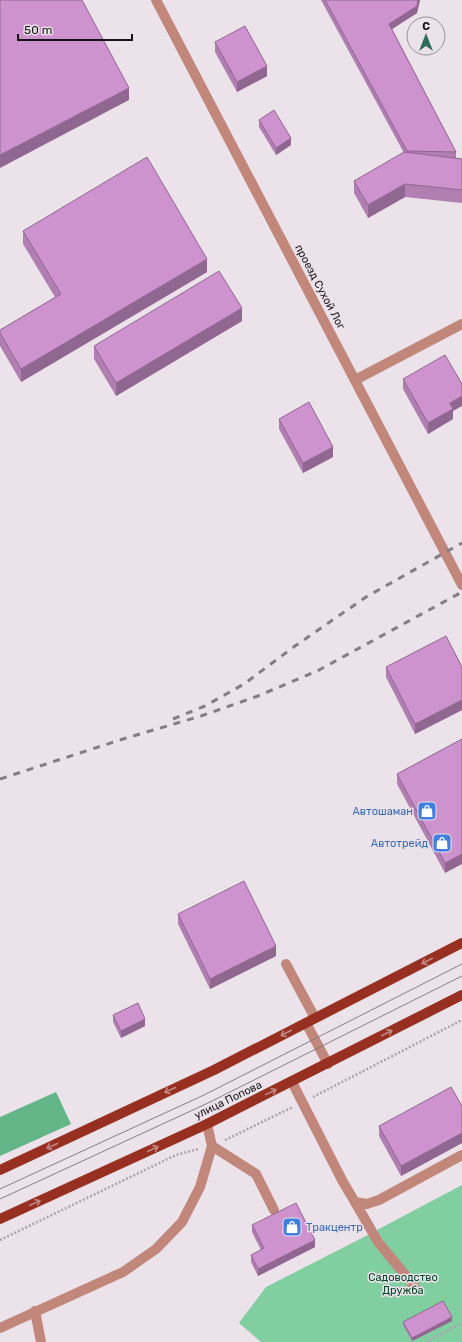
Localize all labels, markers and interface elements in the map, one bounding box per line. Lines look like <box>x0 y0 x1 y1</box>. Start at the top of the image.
scale bar <box>18 16 132 42</box>
north arrow <box>406 16 446 56</box>
text: С <box>422 20 430 33</box>
text: 50 m <box>24 23 52 37</box>
street label: проезд Сухой Лог <box>292 242 348 332</box>
shop icon: Автошаман <box>416 800 438 822</box>
place label: Автошаман <box>353 805 413 818</box>
shop icon: Автотрейд <box>431 832 453 854</box>
place label: Автотрейд <box>371 837 428 850</box>
one-way arrow <box>421 958 433 965</box>
one-way arrow <box>380 1029 392 1037</box>
one-way arrow <box>281 1030 293 1037</box>
street label: улица Попова <box>192 1078 264 1122</box>
one-way arrow <box>164 1087 176 1094</box>
one-way arrow <box>264 1088 276 1095</box>
one-way arrow <box>47 1143 59 1150</box>
one-way arrow <box>147 1144 159 1152</box>
one-way arrow <box>29 1199 41 1206</box>
shop icon: Тракцентр <box>281 1216 303 1238</box>
place label: Тракцентр <box>306 1221 363 1234</box>
park label: Садоводство Дружба <box>368 1271 438 1297</box>

